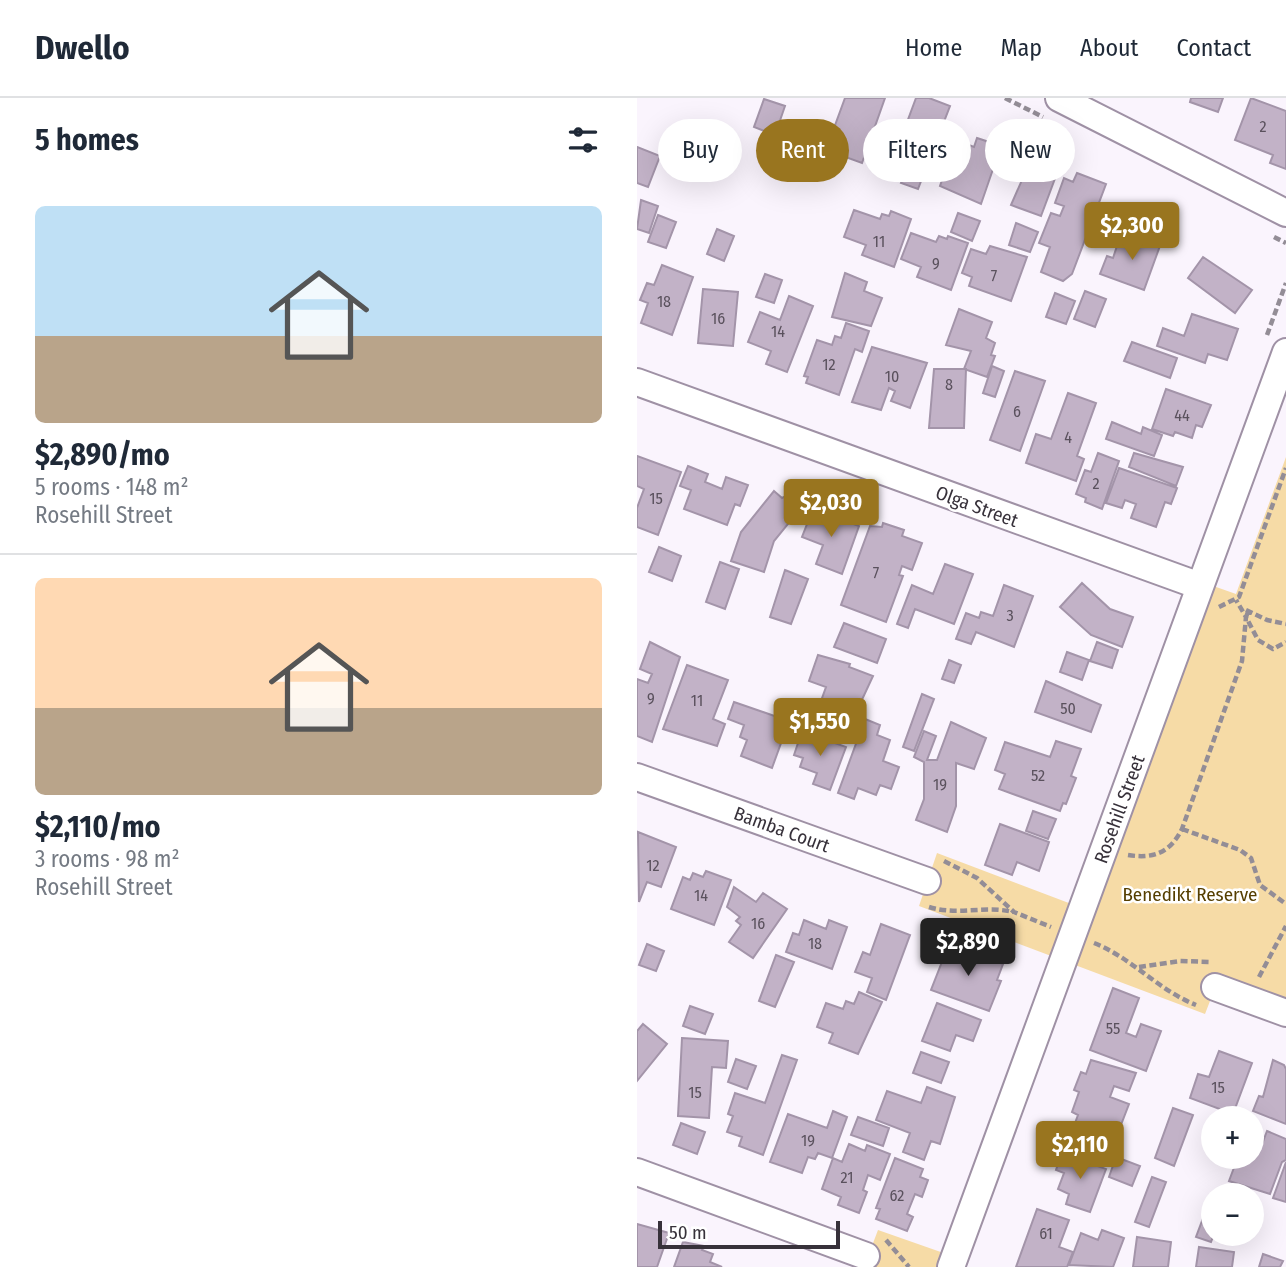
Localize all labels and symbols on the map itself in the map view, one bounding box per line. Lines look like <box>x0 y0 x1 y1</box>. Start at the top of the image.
house number: 2 <box>1259 117 1267 136</box>
pin: $2,300 <box>1075 202 1189 262</box>
house number: 11 <box>873 232 885 251</box>
house number: 9 <box>932 254 940 273</box>
house number: 7 <box>991 266 998 285</box>
house number: 18 <box>657 292 671 311</box>
house number: 16 <box>711 309 725 328</box>
house number: 14 <box>771 322 785 341</box>
house number: 12 <box>822 355 836 374</box>
house number: 10 <box>885 367 899 386</box>
house number: 8 <box>945 375 953 394</box>
house number: 6 <box>1013 402 1021 421</box>
house number: 44 <box>1174 406 1190 425</box>
house number: 4 <box>1064 428 1072 447</box>
house number: 2 <box>1092 474 1100 493</box>
pin: $2,030 <box>774 480 888 539</box>
street label: Olga Street <box>932 481 1022 532</box>
house number: 15 <box>649 489 663 508</box>
house number: 7 <box>873 563 880 582</box>
house number: 3 <box>1006 606 1014 625</box>
house number: 9 <box>647 689 655 708</box>
house number: 11 <box>691 691 703 710</box>
pin: $1,550 <box>763 698 877 758</box>
house number: 50 <box>1060 699 1076 718</box>
street label: Rosehill Street <box>1089 751 1150 866</box>
house number: 52 <box>1031 766 1045 785</box>
house number: 19 <box>933 775 947 794</box>
street label: Bamba Court <box>731 802 834 858</box>
house number: 12 <box>646 856 660 875</box>
park label: Benedikt Reserve <box>1122 883 1258 906</box>
house number: 14 <box>694 886 708 905</box>
house number: 16 <box>751 914 765 933</box>
pin: $2,890 <box>911 918 1025 978</box>
house number: 18 <box>808 934 822 953</box>
house number: 55 <box>1106 1019 1120 1038</box>
house number: 15 <box>1211 1078 1225 1097</box>
house number: 15 <box>688 1083 702 1102</box>
pin: $2,110 <box>1023 1122 1137 1181</box>
house number: 19 <box>801 1131 815 1150</box>
house number: 21 <box>841 1168 853 1187</box>
house number: 62 <box>890 1186 904 1205</box>
scale bar <box>658 1218 840 1250</box>
house number: 61 <box>1039 1224 1053 1243</box>

